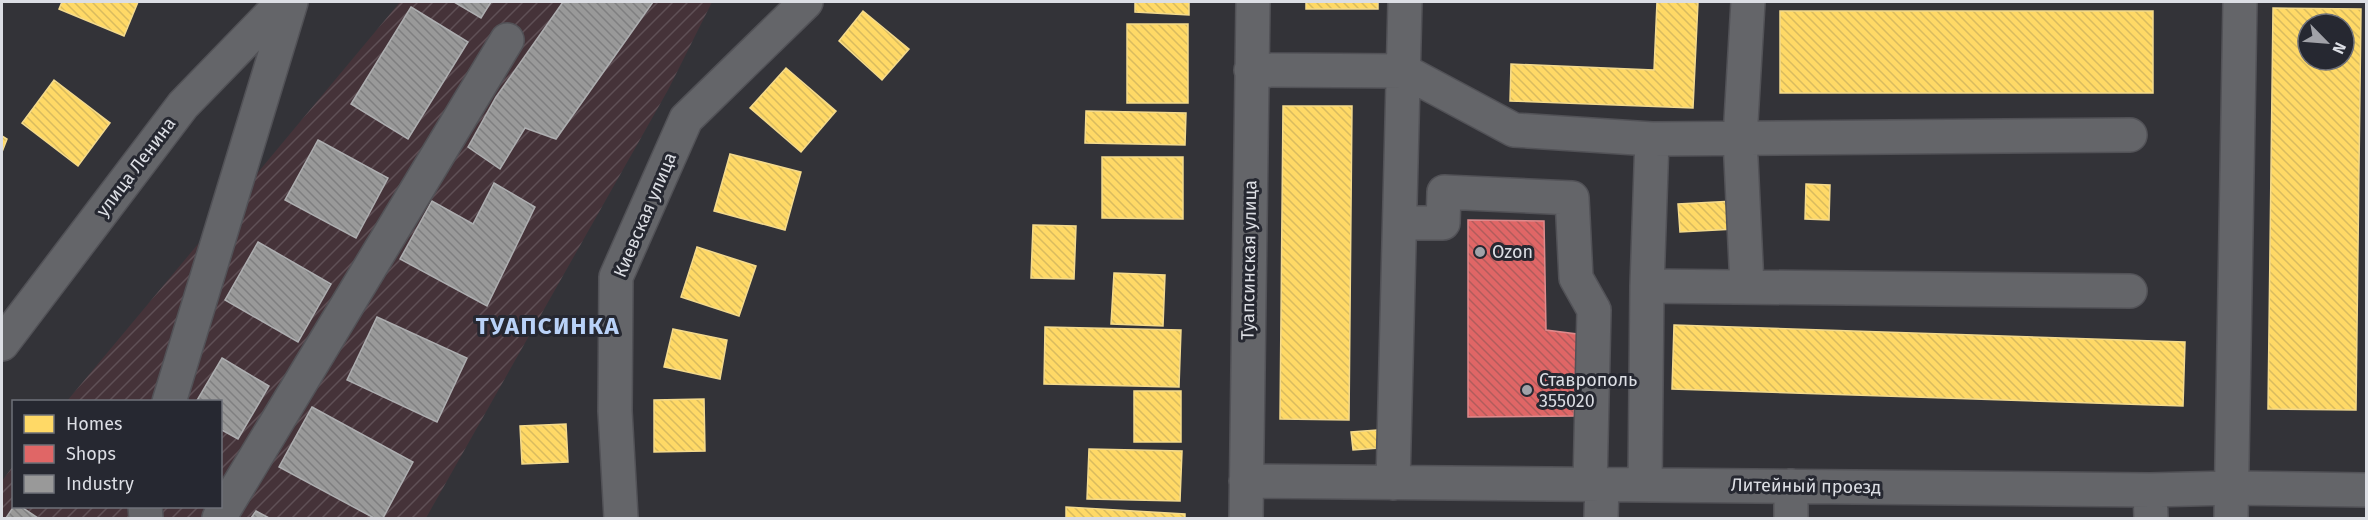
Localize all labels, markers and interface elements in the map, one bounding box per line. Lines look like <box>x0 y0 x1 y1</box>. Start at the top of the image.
north arrow <box>2296 12 2356 72</box>
text: N <box>2328 39 2350 57</box>
street label: улица Ленина <box>92 113 180 221</box>
street label: Киевская улица <box>609 149 681 281</box>
street label: Туапсинская улица <box>1237 180 1261 340</box>
place label: Ozon <box>1492 241 1533 263</box>
marker: Ozon <box>1473 245 1487 259</box>
district label: ТУАПСИНКА <box>476 312 620 340</box>
place label: Ставрополь 355020 <box>1539 369 1637 412</box>
marker: Ставрополь 355020 <box>1520 383 1534 397</box>
legend <box>12 400 222 508</box>
text: Homes <box>66 413 122 435</box>
text: Shops <box>66 443 116 465</box>
text: Industry <box>66 473 134 495</box>
street label: Литейный проезд <box>1731 474 1881 498</box>

